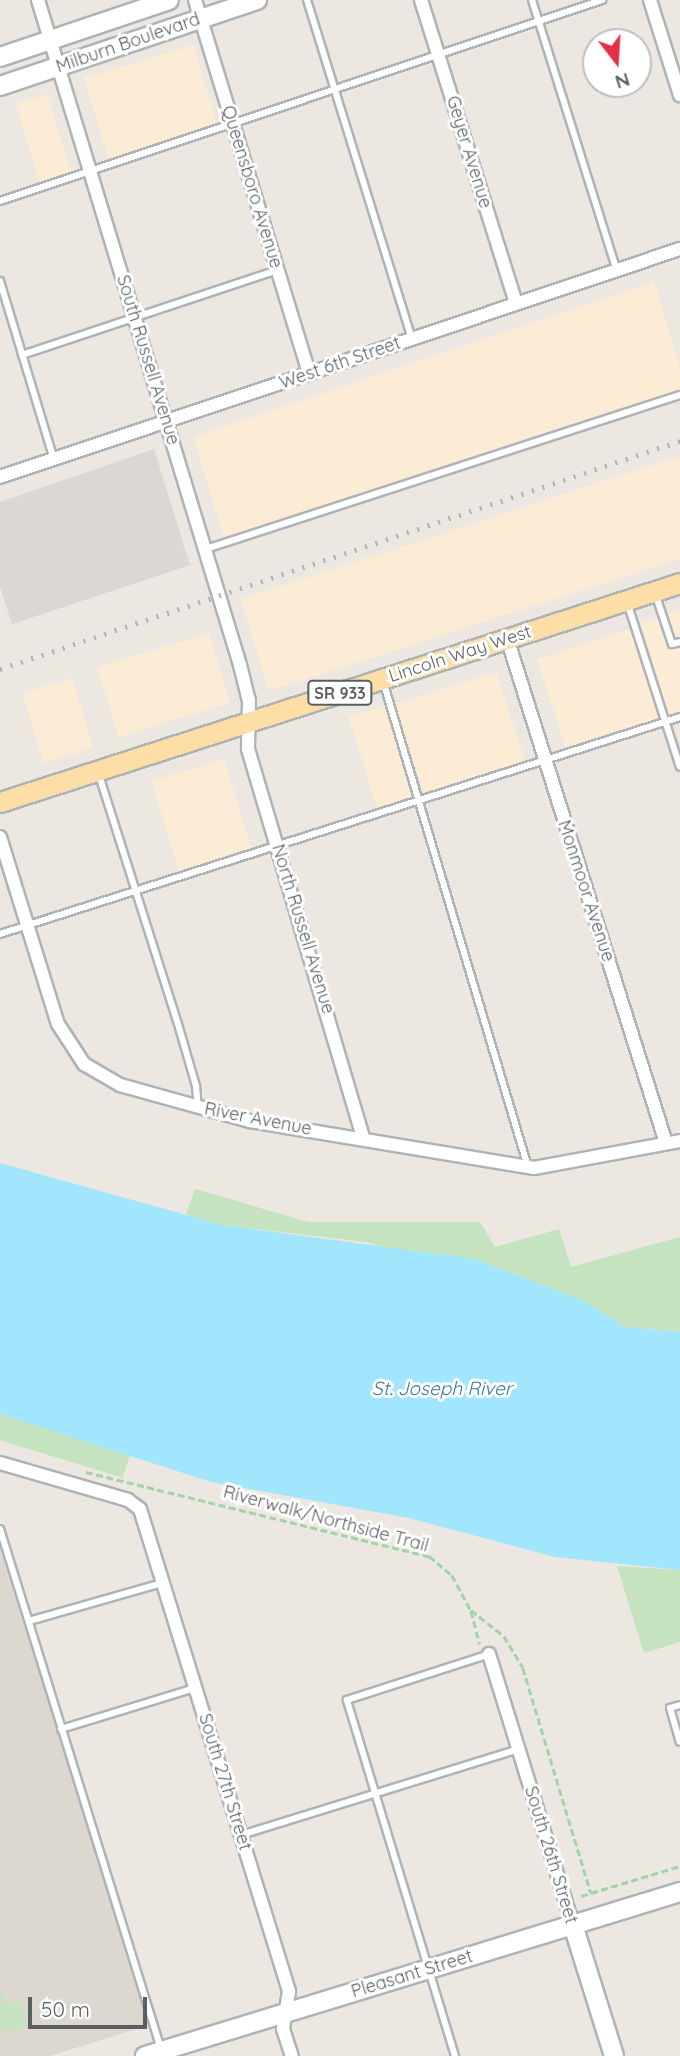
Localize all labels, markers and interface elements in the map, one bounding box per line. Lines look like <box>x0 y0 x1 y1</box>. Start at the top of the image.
street label: Milburn Boulevard <box>53 8 203 78</box>
north arrow <box>582 28 652 98</box>
text: N <box>612 68 633 95</box>
street label: Geyer Avenue <box>442 93 496 211</box>
street label: Queensboro Avenue <box>217 103 287 271</box>
street label: South Russell Avenue <box>112 272 184 448</box>
street label: West 6th Street <box>277 332 403 394</box>
street label: Lincoln Way West <box>386 621 534 687</box>
road number: SR 933 <box>307 680 373 706</box>
street label: Monmoor Avenue <box>553 817 619 965</box>
street label: North Russell Avenue <box>267 842 339 1016</box>
street label: River Avenue <box>202 1098 314 1140</box>
water label: St. Joseph River <box>372 1378 512 1400</box>
street label: Riverwalk/Northside Trail <box>221 1481 431 1557</box>
street label: South 27th Street <box>194 1711 256 1853</box>
street label: South 26th Street <box>520 1784 582 1926</box>
street label: Pleasant Street <box>349 1945 475 2003</box>
scale bar <box>32 1982 150 2026</box>
text: 50 m <box>41 1996 90 2022</box>

